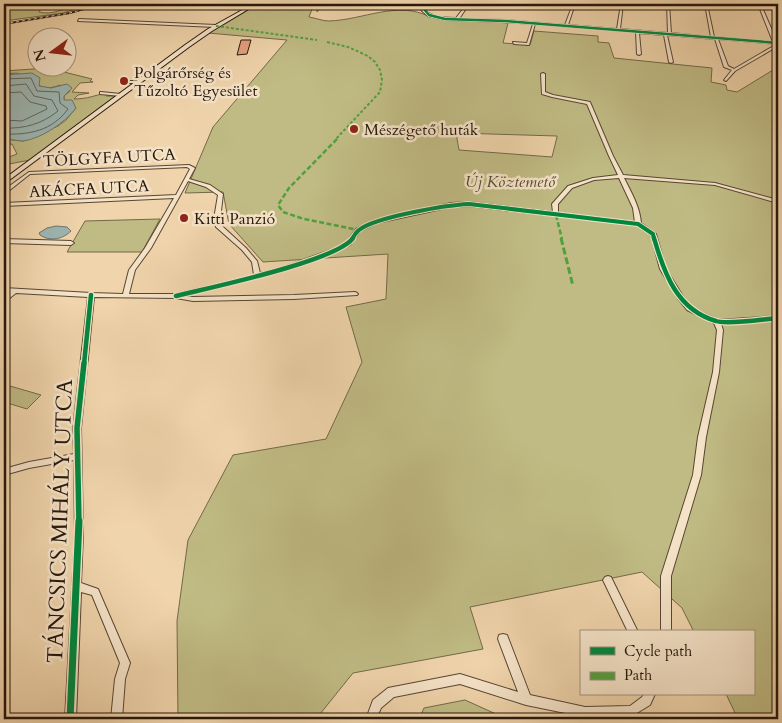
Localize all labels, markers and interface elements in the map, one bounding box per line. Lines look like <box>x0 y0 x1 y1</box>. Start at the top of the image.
north arrow <box>28 28 78 78</box>
text: N <box>29 47 51 64</box>
place label: Polgárőrség és Tűzoltó Egyesület <box>134 62 257 102</box>
marker: Polgárőrség és Tűzoltó Egyesület <box>118 75 130 87</box>
place label: Mészégető huták <box>364 119 479 141</box>
marker: Mészégető huták <box>348 123 360 135</box>
street label: TÖLGYFA UTCA <box>42 143 177 172</box>
park label: Új Köztemető <box>465 171 557 193</box>
street label: AKÁCFA UTCA <box>28 175 150 203</box>
place label: Kitti Panzió <box>194 208 275 230</box>
marker: Kitti Panzió <box>178 212 190 224</box>
street label: TÁNCSICS MIHÁLY UTCA <box>40 378 80 664</box>
legend <box>580 630 754 696</box>
text: Cycle path <box>624 641 693 661</box>
text: Path <box>624 665 653 685</box>

